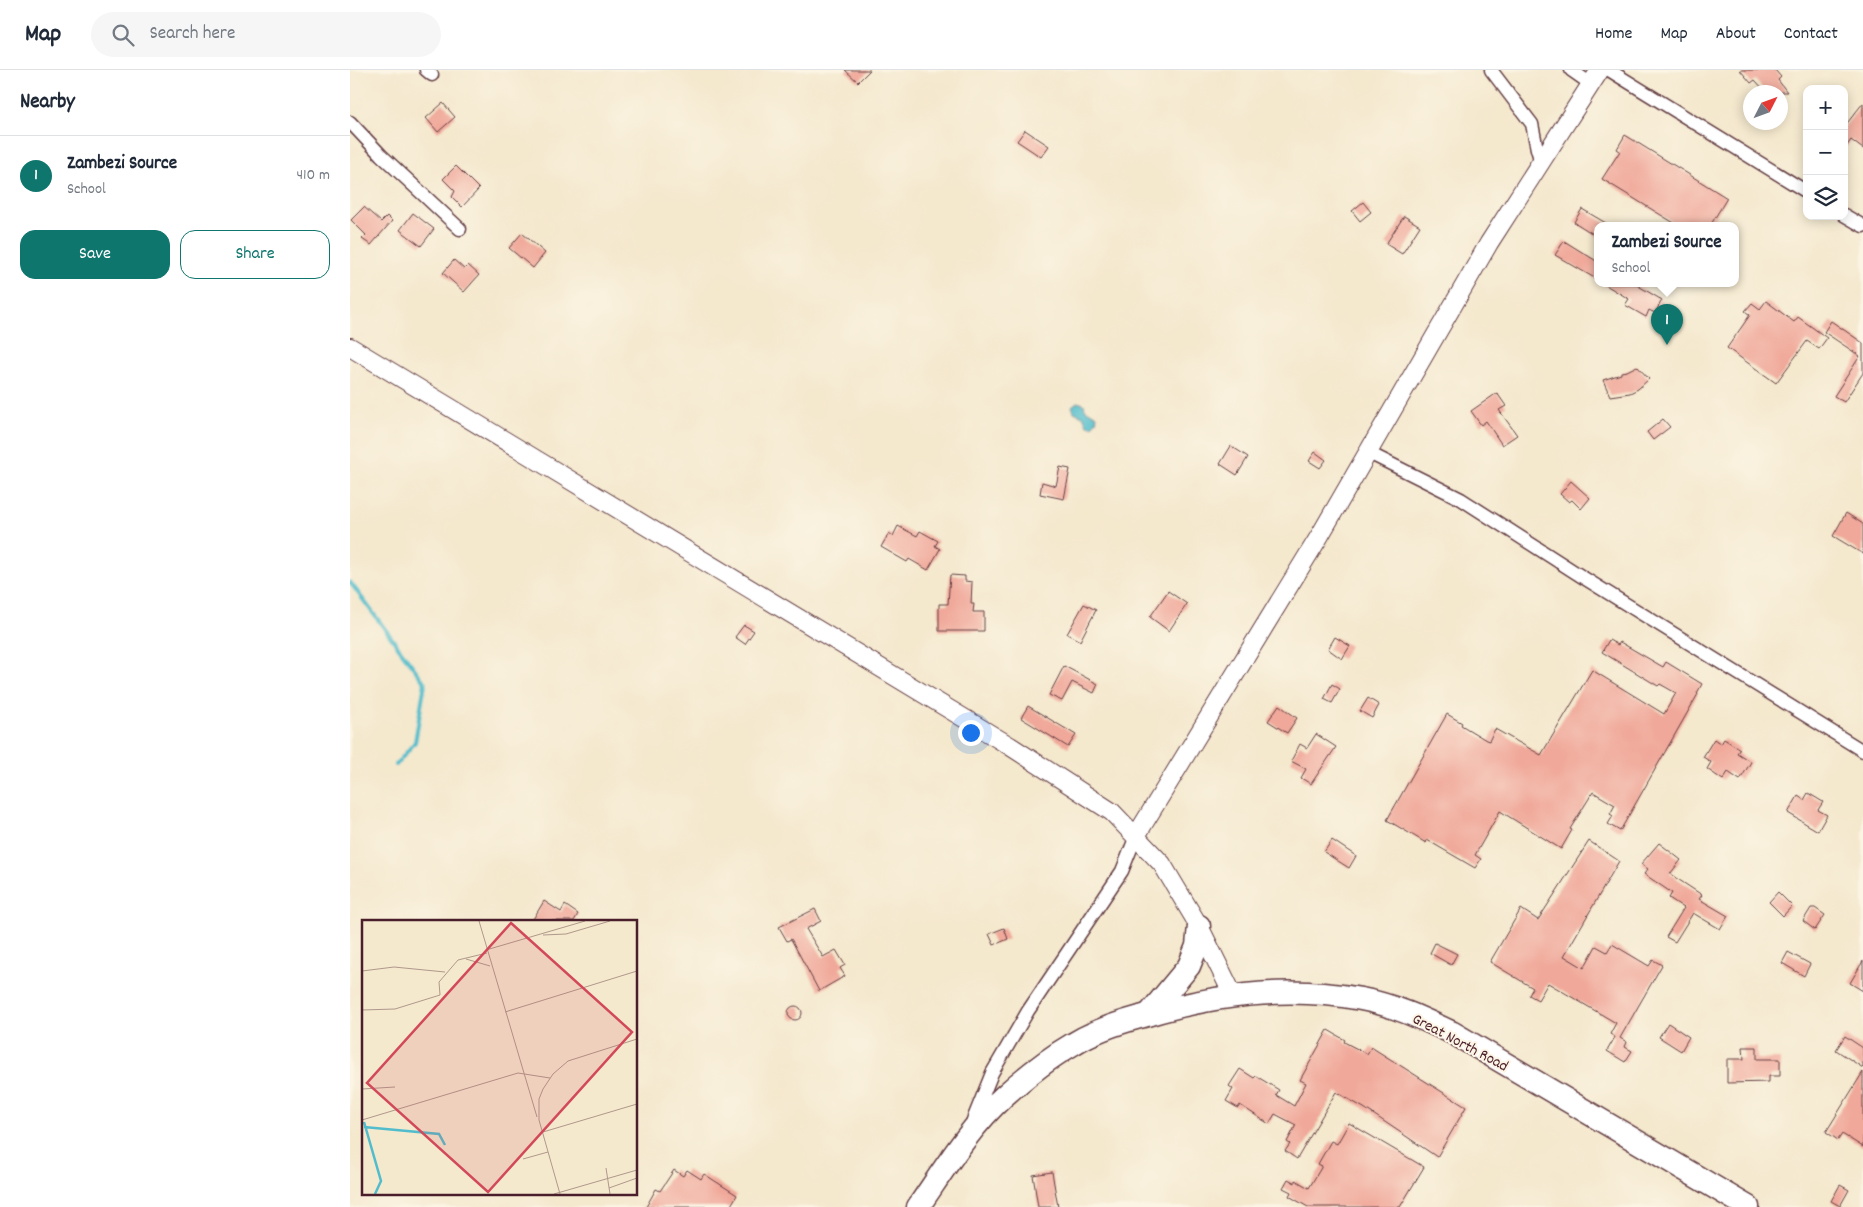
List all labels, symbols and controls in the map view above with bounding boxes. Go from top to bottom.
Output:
search box [91,12,441,57]
text: Map [25,18,61,52]
icon: search [109,21,137,49]
text: Search here [149,21,235,48]
text: Home [1595,22,1632,47]
text: Map [1660,22,1688,47]
text: About [1716,22,1756,47]
text: Contact [1784,22,1838,47]
north arrow [1743,85,1788,130]
map controls [1803,85,1848,220]
button: + [1803,85,1848,130]
text: Nearby [20,88,75,118]
button: − [1803,130,1848,175]
text: Zambezi Source [67,151,177,178]
text: 1 [34,164,38,187]
text: 410 m [296,164,330,187]
button: layers [1803,175,1848,220]
text: School [67,178,106,201]
popup [1594,222,1739,287]
button: Save [20,230,170,279]
button: Share [180,230,330,279]
text: Zambezi Source [1611,230,1722,257]
text: School [1611,257,1650,280]
pin: 1 [1651,304,1683,345]
your location [958,720,984,746]
inset map [362,920,638,1194]
street label: Great North Road [1408,1008,1512,1078]

